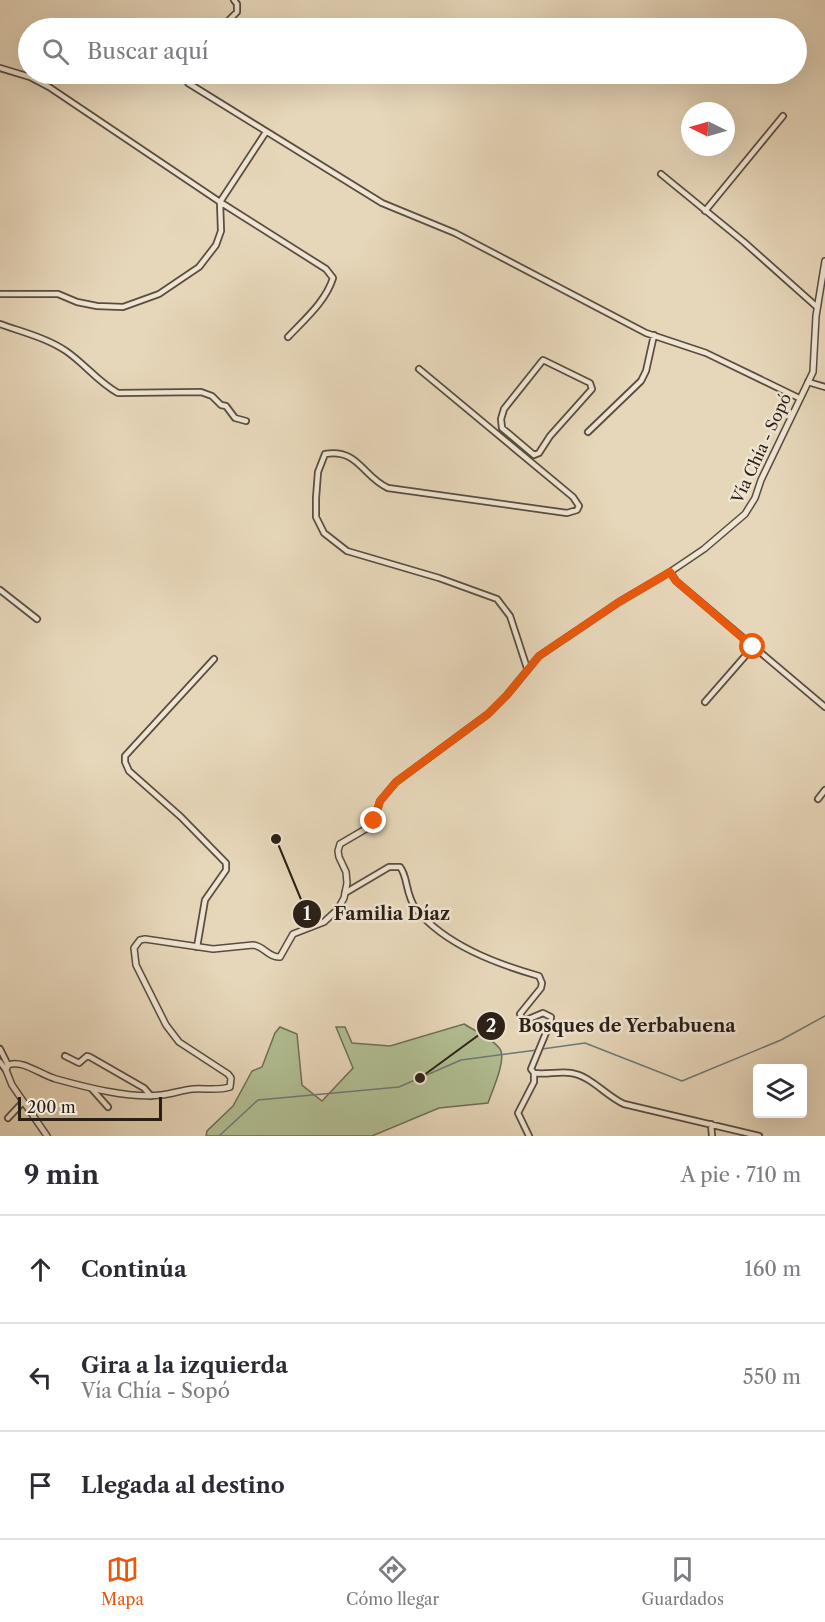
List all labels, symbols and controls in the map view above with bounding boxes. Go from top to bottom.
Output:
search box [18,18,807,84]
icon: search [39,35,72,68]
text: Buscar aquí [87,38,209,65]
north arrow [681,102,735,156]
street label: Vía Chía - Sopó [726,390,795,507]
route start [739,633,765,659]
route end [360,807,386,833]
callout: Familia Díaz [292,896,462,932]
text: 1 [303,903,311,925]
text: Familia Díaz [334,903,450,925]
callout: Bosques de Yerbabuena [476,1008,748,1044]
text: 2 [486,1015,496,1037]
text: Bosques de Yerbabuena [518,1015,736,1037]
map controls [753,1064,807,1118]
button: layers [753,1064,807,1118]
scale bar [18,1094,162,1122]
text: 200 m [27,1097,76,1117]
text: 9 min [24,1159,99,1191]
text: A pie · 710 m [681,1163,801,1187]
icon: ahead [24,1253,57,1286]
text: Continúa [81,1256,187,1283]
text: 160 m [744,1257,801,1281]
text: Gira a la izquierda [81,1352,288,1379]
icon: left [24,1361,57,1394]
text: 550 m [743,1365,801,1389]
text: Vía Chía - Sopó [81,1379,230,1403]
icon: arrive [24,1469,57,1502]
text: Llegada al destino [81,1472,285,1499]
tab: Mapa [101,1553,144,1609]
tab: Cómo llegar [346,1553,439,1609]
tab: Guardados [641,1553,724,1609]

